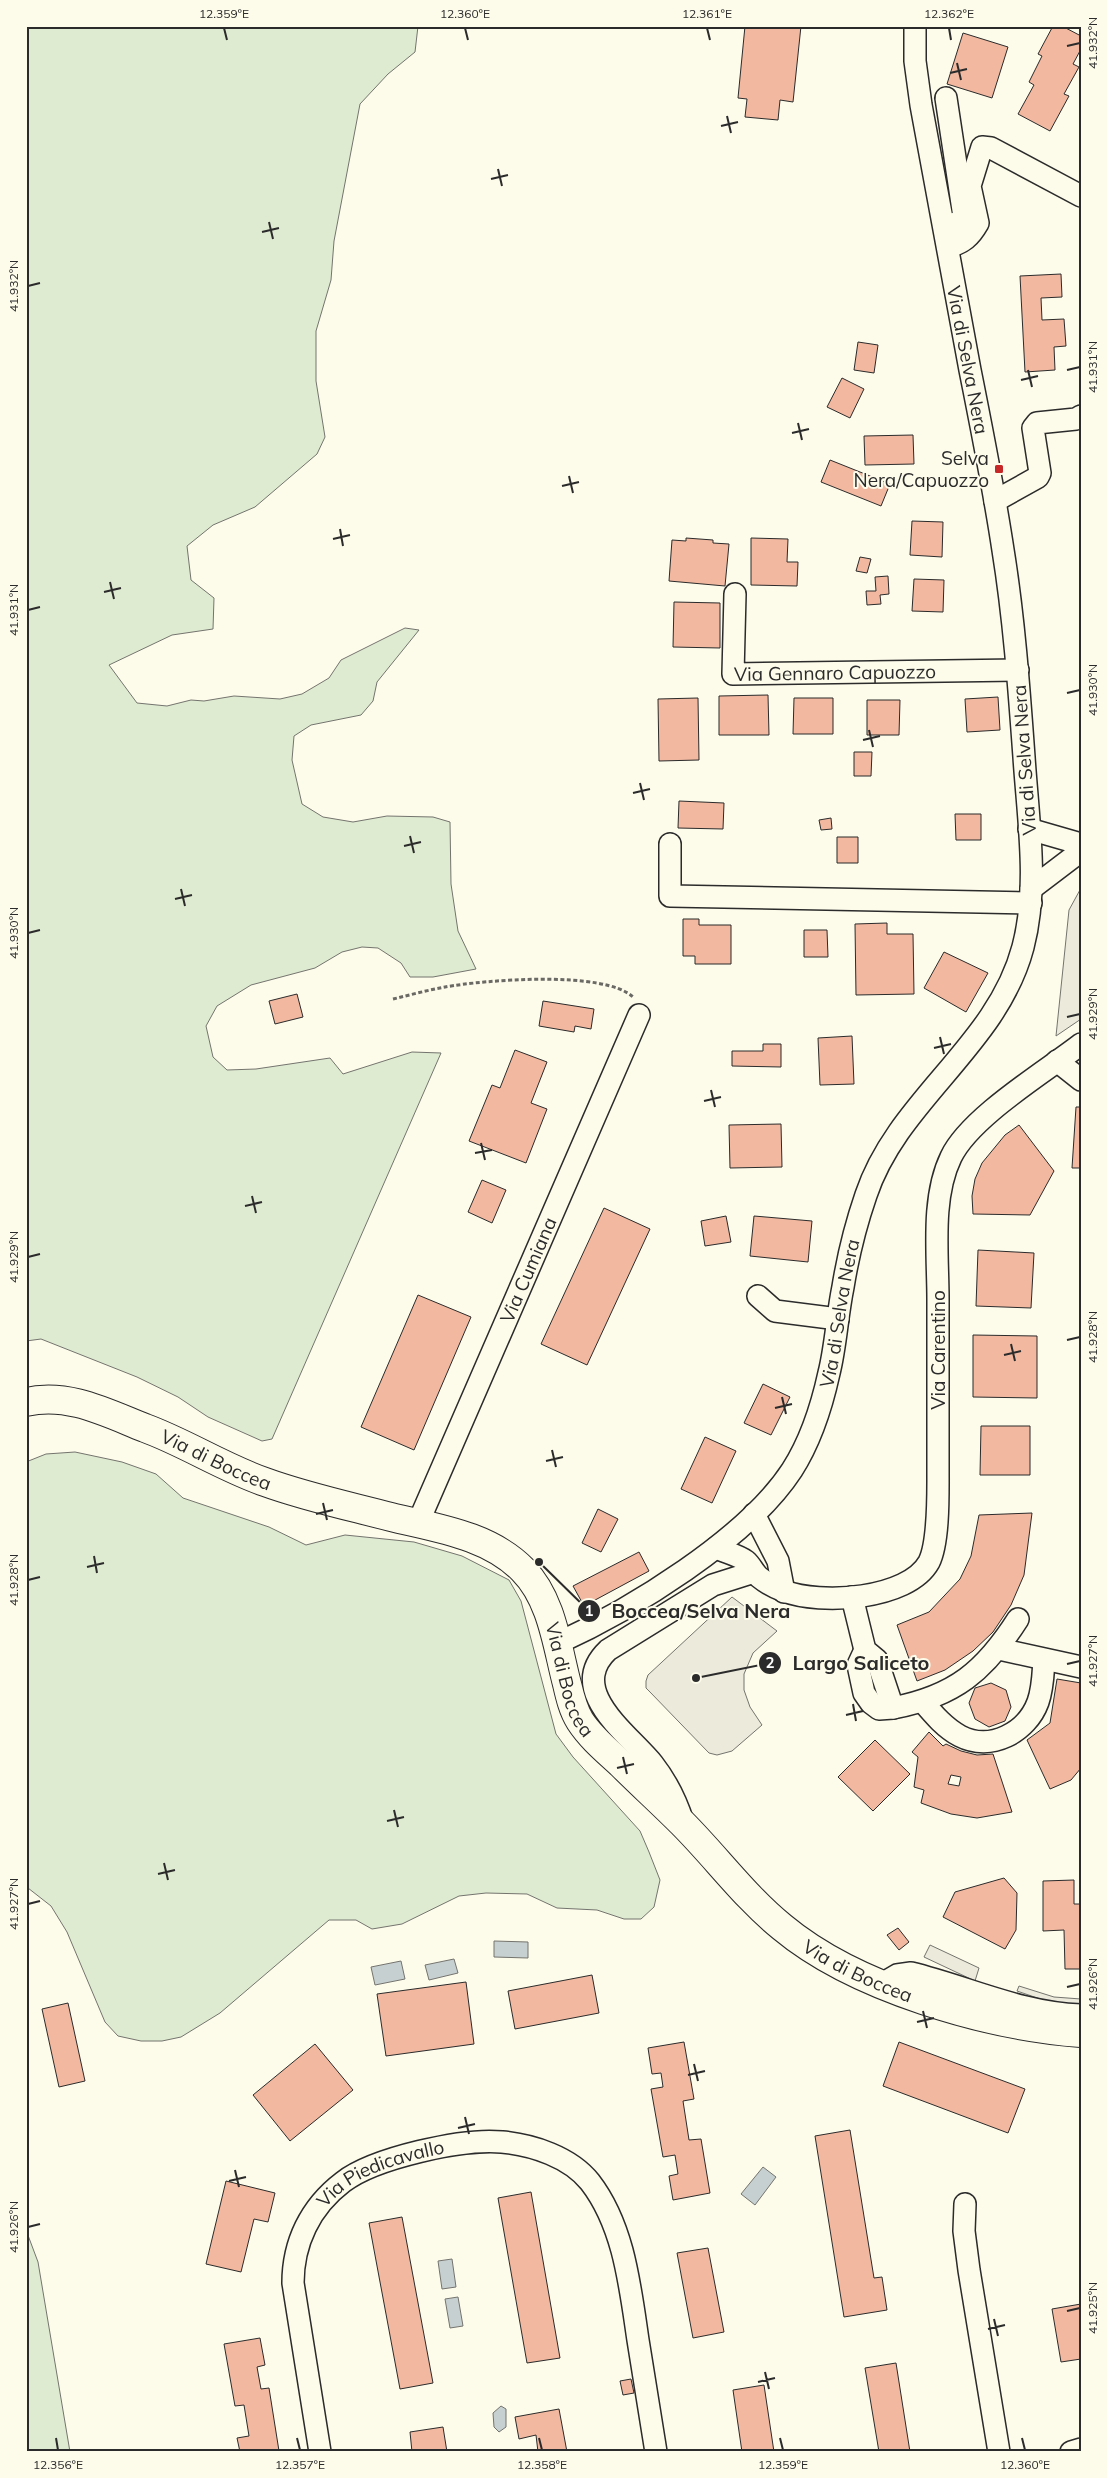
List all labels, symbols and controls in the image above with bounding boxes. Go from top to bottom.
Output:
text: 12.359°E [199,6,249,21]
text: 12.360°E [440,6,490,21]
text: 12.361°E [682,6,732,21]
text: 12.362°E [924,6,974,21]
text: 41.932°N [1085,17,1100,69]
text: 41.932°N [6,260,21,312]
street label: Via di Selva Nera [942,284,994,436]
text: 41.931°N [1085,341,1100,393]
place label: Selva Nera/Capuozzo [853,446,989,492]
marker: Selva Nera/Capuozzo [993,463,1005,475]
text: 41.931°N [6,584,21,636]
street label: Via Gennaro Capuozzo [734,659,936,686]
text: 41.930°N [1085,664,1100,716]
street label: Via di Selva Nera [1007,684,1041,836]
text: 41.930°N [6,907,21,959]
text: 41.929°N [1085,988,1100,1040]
street label: Via Cumiana [495,1213,562,1327]
text: 41.929°N [6,1231,21,1283]
street label: Via di Selva Nera [814,1236,865,1390]
street label: Via Carentino [926,1290,950,1410]
text: 41.928°N [1085,1311,1100,1363]
street label: Via di Boccea [157,1424,275,1495]
text: 41.928°N [6,1554,21,1606]
callout: Boccea/Selva Nera [577,1593,801,1628]
text: Boccea/Selva Nera [612,1598,790,1623]
text: 1 [584,1601,594,1620]
street label: Via di Boccea [540,1619,599,1742]
text: 41.927°N [1085,1635,1100,1687]
callout: Largo Saliceto [757,1645,939,1680]
text: Largo Saliceto [793,1650,930,1675]
text: 2 [765,1653,775,1672]
text: 41.927°N [6,1878,21,1930]
street label: Via di Boccea [798,1934,916,2007]
text: 41.926°N [1085,1958,1100,2010]
street label: Via Piedicavallo [311,2135,446,2212]
text: 41.926°N [6,2201,21,2253]
text: 41.925°N [1085,2282,1100,2334]
text: 12.356°E [33,2457,83,2472]
text: 12.357°E [275,2457,325,2472]
text: 12.358°E [517,2457,567,2472]
text: 12.359°E [758,2457,808,2472]
text: 12.360°E [1000,2457,1050,2472]

